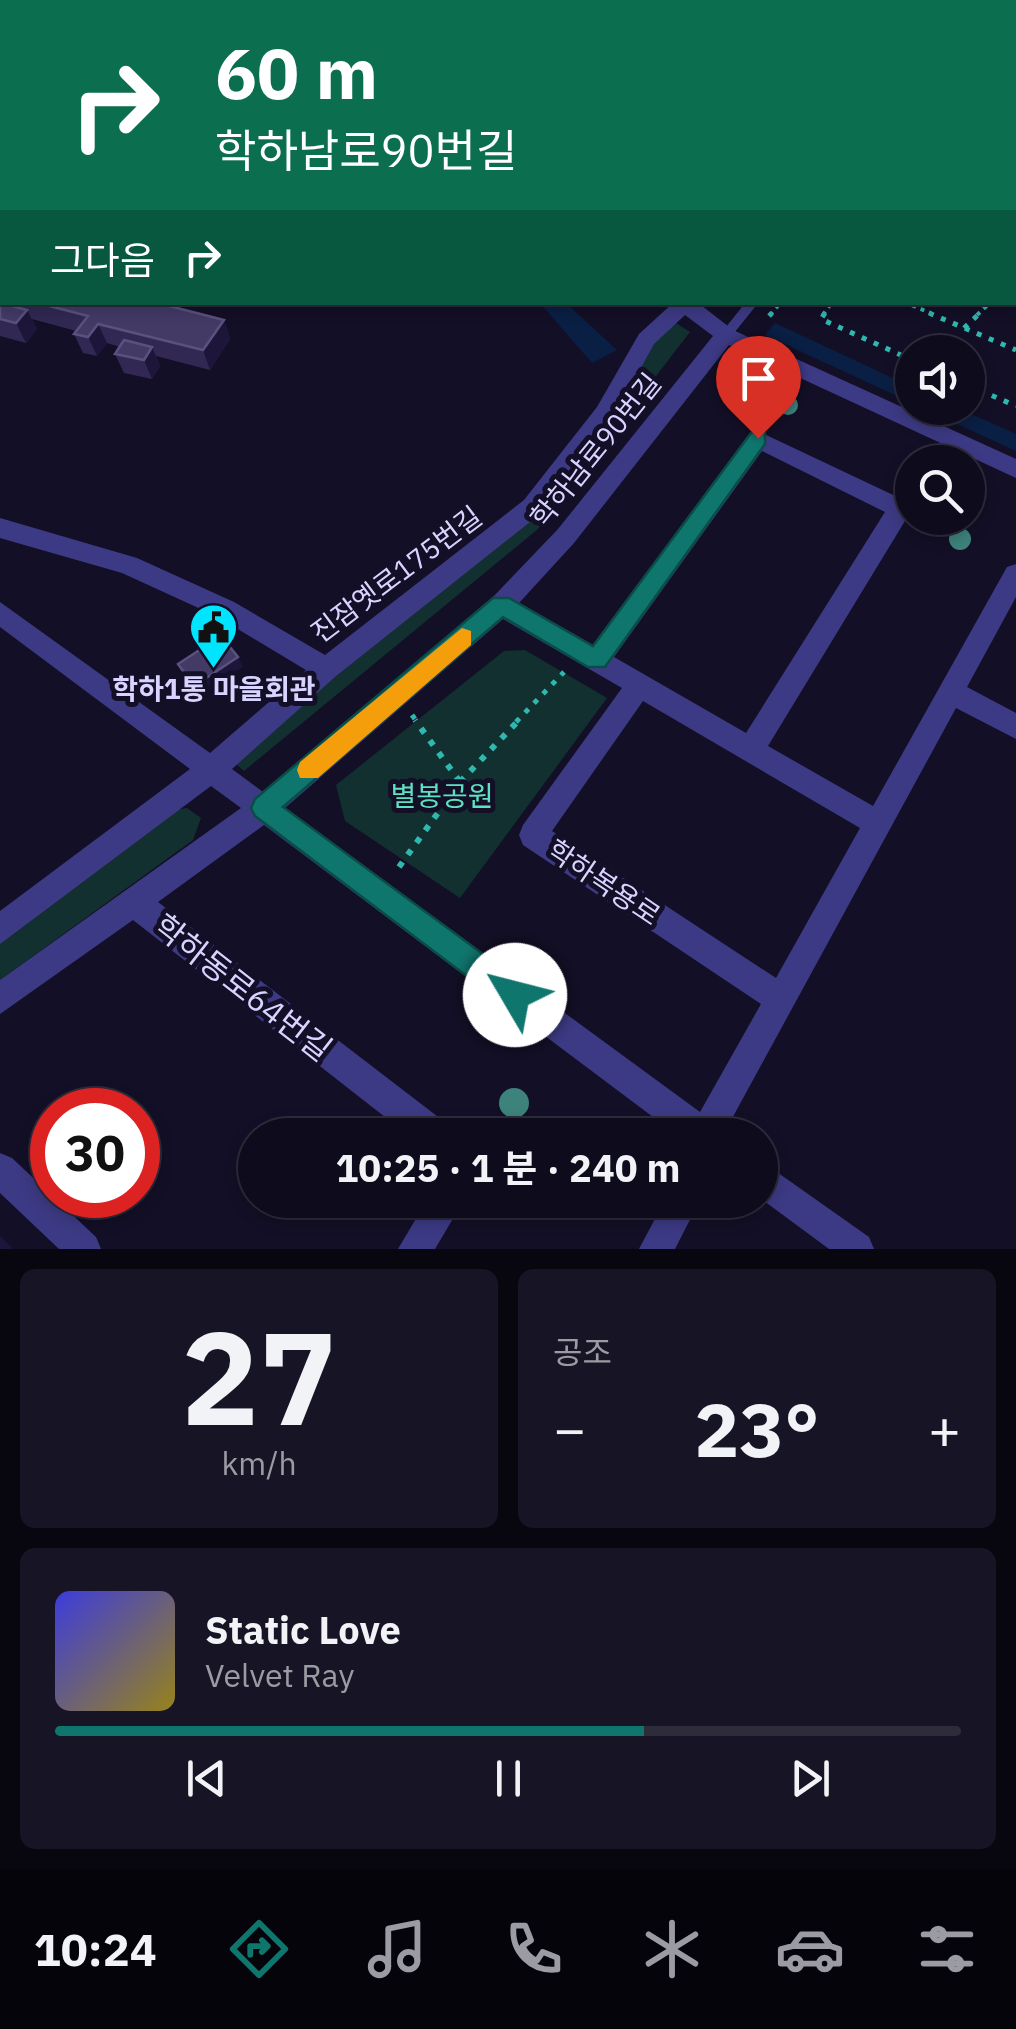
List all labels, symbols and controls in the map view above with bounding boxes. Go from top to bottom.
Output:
text: 60 m [215,27,378,118]
icon: right [50,40,180,170]
text: 학하남로90번길 [215,121,517,179]
icon: right [175,230,230,285]
text: 그다음 [50,235,155,284]
map controls [895,335,985,535]
button: sound [895,335,985,425]
pin [716,336,801,439]
icon: arrive [731,351,786,406]
street label: 학하남로90번길 [521,365,669,535]
button: search [895,445,985,535]
street label: 진잠옛로175번길 [303,498,489,650]
public building icon: 학하1통 마을회관 [188,602,240,670]
place label: 학하1통 마을회관 [112,670,316,707]
park label: 별봉공원 [390,777,494,814]
street label: 학하복용로 [540,831,668,933]
street label: 학하동로64번길 [145,904,341,1070]
position arrow [463,943,567,1047]
speed limit sign: 30 [30,1088,160,1218]
text: 10:25 · 1 분 · 240 m [336,1143,680,1192]
text: 27 [181,1292,337,1461]
text: 공조 [553,1331,612,1373]
text: 23° [694,1380,820,1478]
text: − [553,1393,586,1464]
text: + [928,1393,961,1464]
text: km/h [221,1442,297,1484]
text: Static Love [205,1605,401,1654]
text: Velvet Ray [205,1654,354,1696]
icon: previous [179,1751,234,1806]
icon: pause [481,1751,536,1806]
icon: next [783,1751,838,1806]
icon: directions [224,1914,294,1984]
icon: music [362,1914,432,1984]
icon: phone [499,1914,569,1984]
icon: climate [637,1914,707,1984]
icon: car [775,1914,845,1984]
icon: filters [912,1914,982,1984]
text: 10:24 [34,1920,157,1978]

